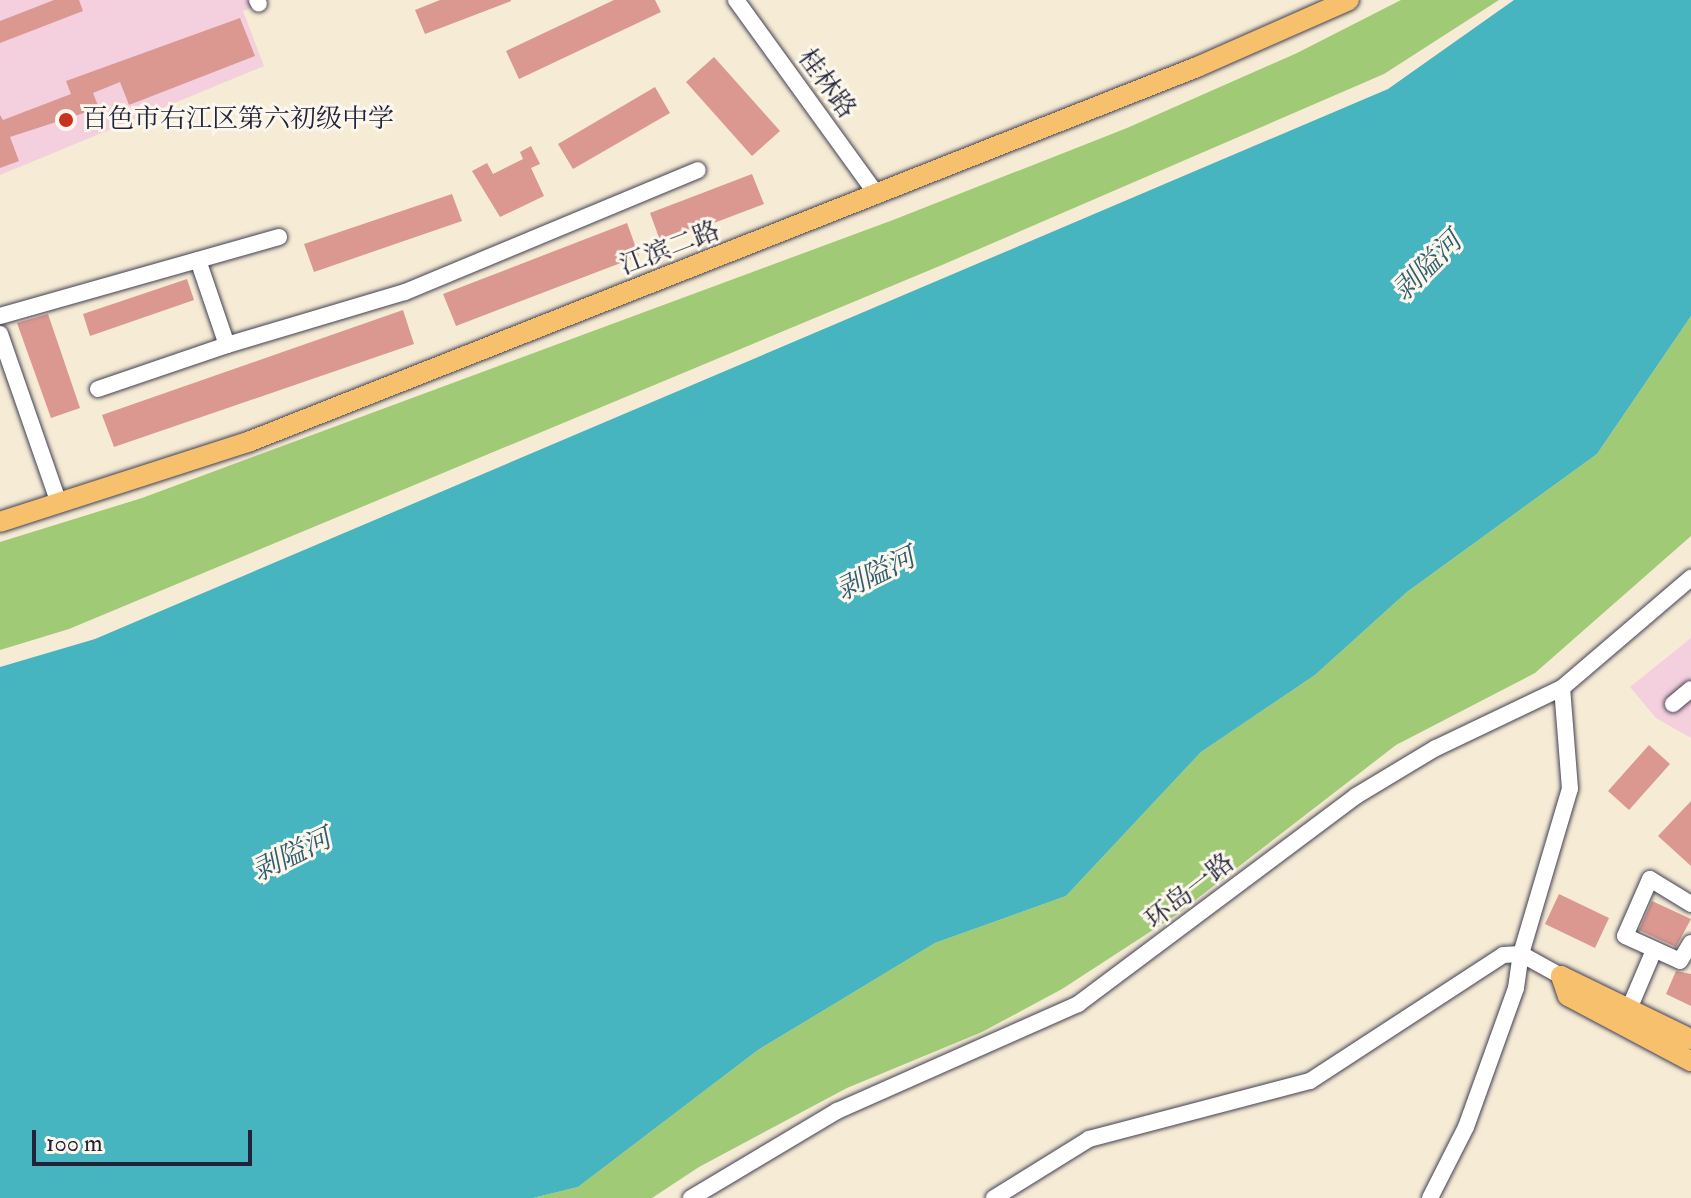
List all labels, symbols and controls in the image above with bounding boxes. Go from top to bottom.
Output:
street label: 桂林路 [790,43,862,125]
place label: 百色市右江区第六初级中学 [82,104,394,136]
marker: 百色市右江区第六初级中学 [57,111,75,129]
street label: 江滨二路 [616,216,724,282]
water label: 剥隘河 [1386,225,1470,309]
water label: 剥隘河 [831,541,921,609]
water label: 剥隘河 [247,822,337,890]
street label: 环岛一路 [1139,848,1241,936]
scale bar [36,1114,256,1164]
text: 100 m [46,1128,103,1159]

